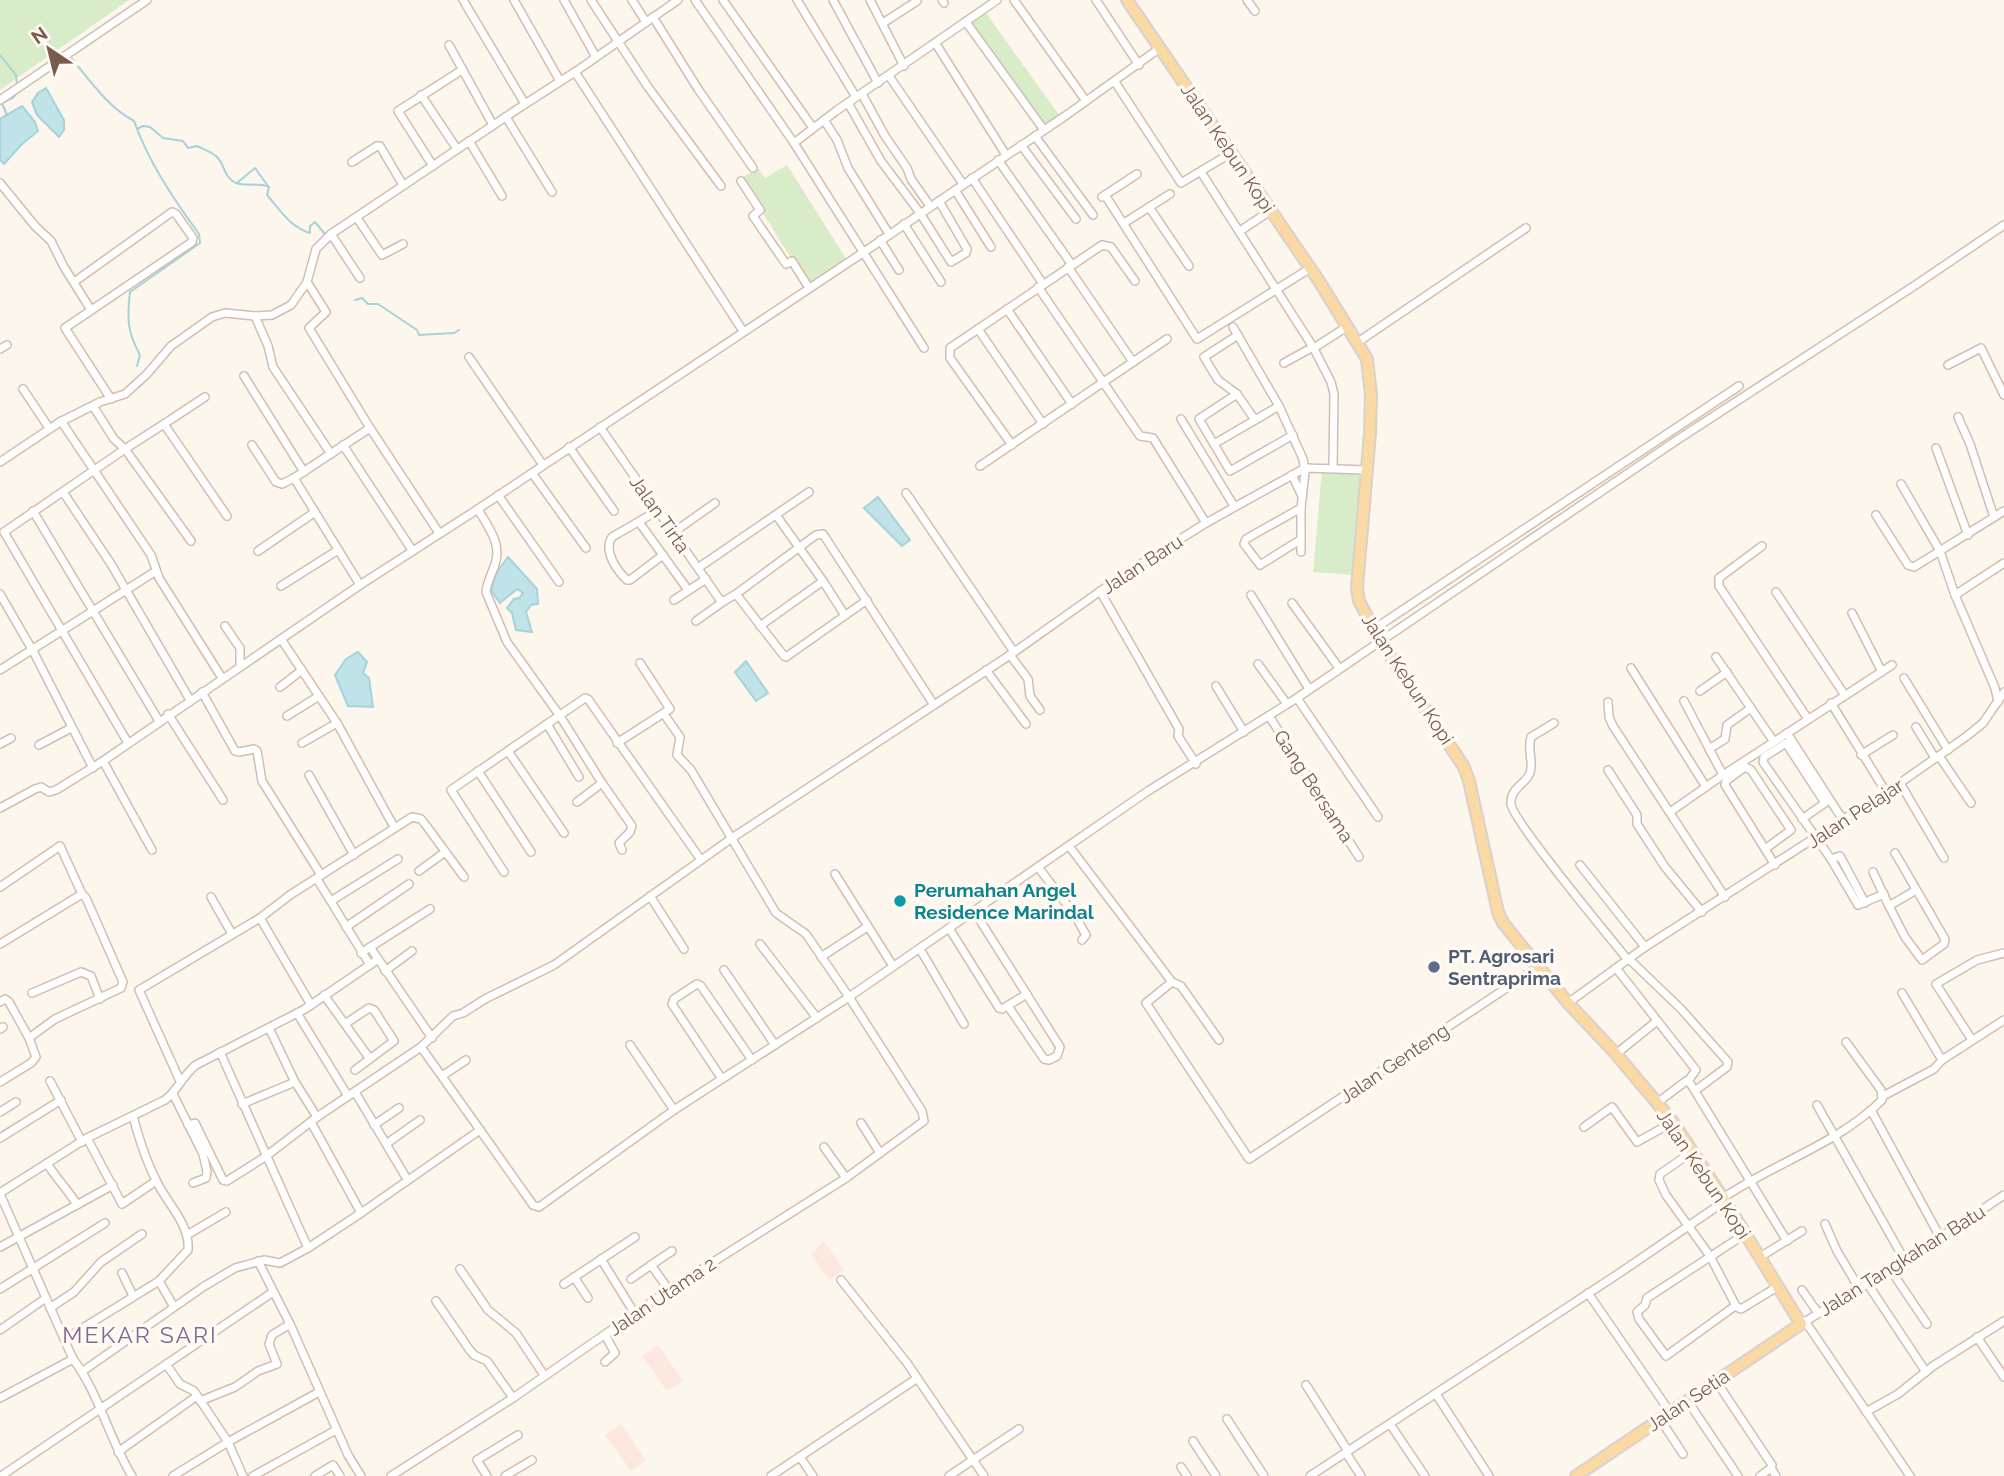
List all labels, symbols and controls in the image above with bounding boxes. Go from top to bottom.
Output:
north arrow [14,14,84,84]
text: N [27,22,51,48]
street label: Jalan Kebun Kopi [1177,79,1279,217]
street label: Jalan Tirta [625,471,695,557]
street label: Jalan Baru [1098,530,1186,598]
street label: Jalan Kebun Kopi [1358,610,1458,748]
street label: Gang Bersama [1270,726,1358,846]
street label: Jalan Pelajar [1803,774,1908,852]
place label: Perumahan Angel Residence Marindal [914,879,1095,923]
marker: Perumahan Angel Residence Marindal [892,893,908,909]
place label: PT. Agrosari Sentraprima [1448,945,1561,989]
marker: PT. Agrosari Sentraprima [1426,959,1442,975]
street label: Jalan Genteng [1335,1018,1453,1108]
street label: Jalan Kebun Kopi [1653,1105,1755,1243]
street label: Jalan Tangkahan Batu [1815,1200,1989,1320]
street label: Jalan Utama 2 [604,1252,720,1340]
district label: MEKAR SARI [62,1321,218,1348]
street label: Jalan Setia [1643,1365,1733,1435]

